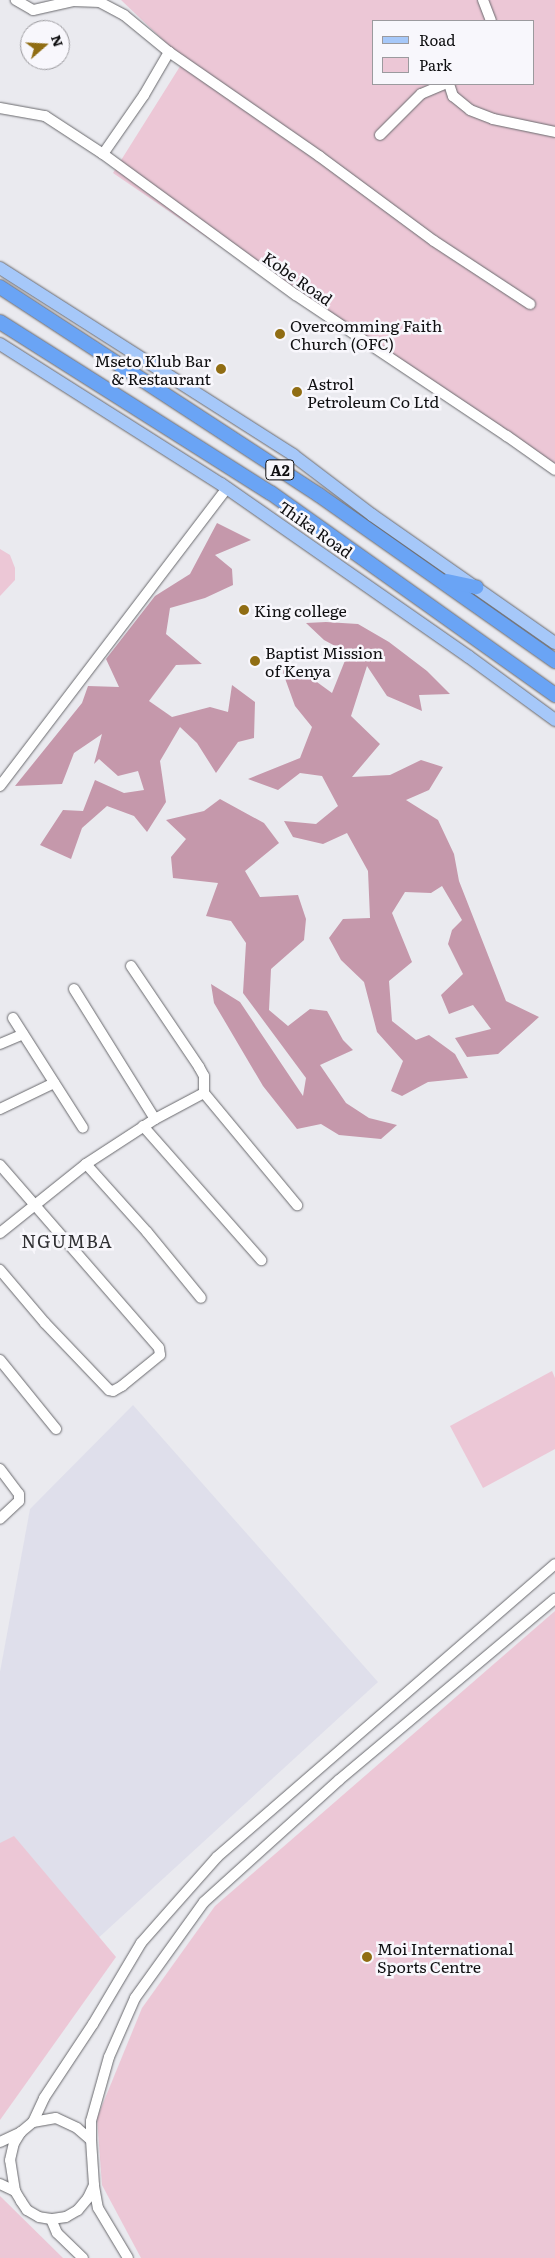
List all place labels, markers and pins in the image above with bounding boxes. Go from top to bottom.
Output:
place label: Overcomming Faith Church (OFC) [290,315,442,353]
marker: Overcomming Faith Church (OFC) [274,328,286,340]
place label: Mseto Klub Bar & Restaurant [95,350,211,388]
marker: Mseto Klub Bar & Restaurant [215,363,227,375]
place label: Astrol Petroleum Co Ltd [307,373,439,411]
marker: Astrol Petroleum Co Ltd [291,386,303,398]
place label: King college [254,600,347,620]
marker: King college [238,604,250,616]
place label: Baptist Mission of Kenya [265,642,383,680]
marker: Baptist Mission of Kenya [249,655,261,667]
place label: Moi International Sports Centre [377,1938,514,1976]
marker: Moi International Sports Centre [361,1951,373,1963]

